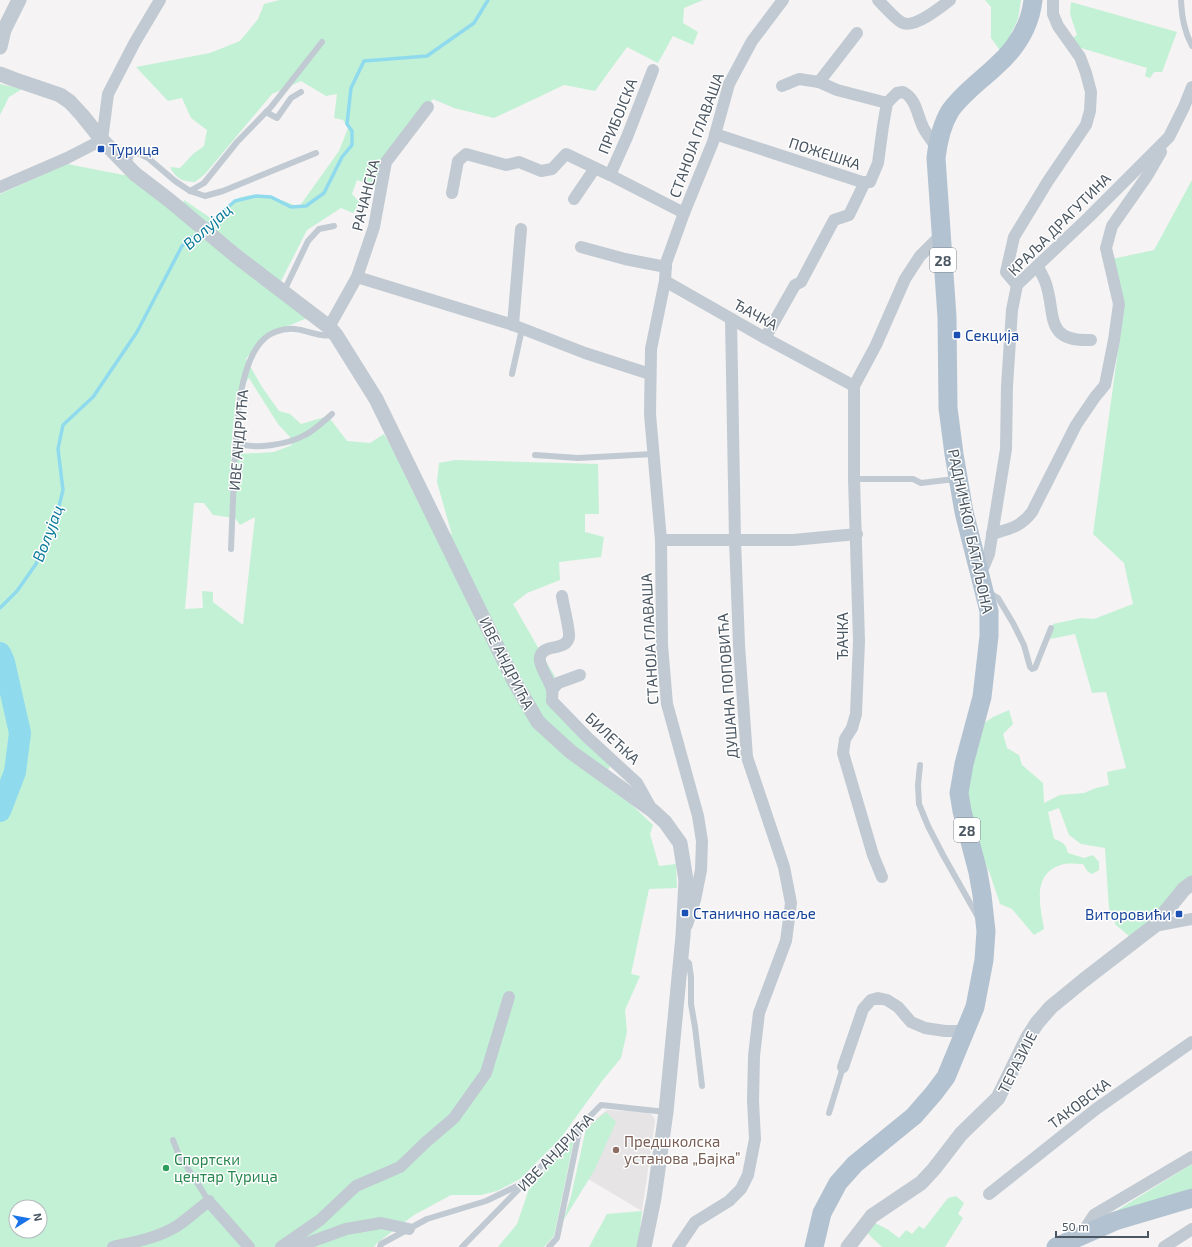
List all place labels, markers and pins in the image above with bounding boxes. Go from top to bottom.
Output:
place label: Турица [109,140,159,159]
marker: Турица [96,144,106,154]
place label: Секција [965,326,1019,345]
marker: Секција [952,330,962,340]
place label: Станично насеље [693,904,816,922]
place label: Виторовићи [1085,905,1171,923]
marker: Станично насеље [680,908,690,918]
marker: Виторовићи [1174,909,1184,919]
place label: Предшколска установа „Бајка” [624,1132,740,1168]
marker: Предшколска установа „Бајка” [611,1145,621,1155]
place label: Спортски центар Турица [174,1150,278,1186]
marker: Спортски центар Турица [161,1163,171,1173]

